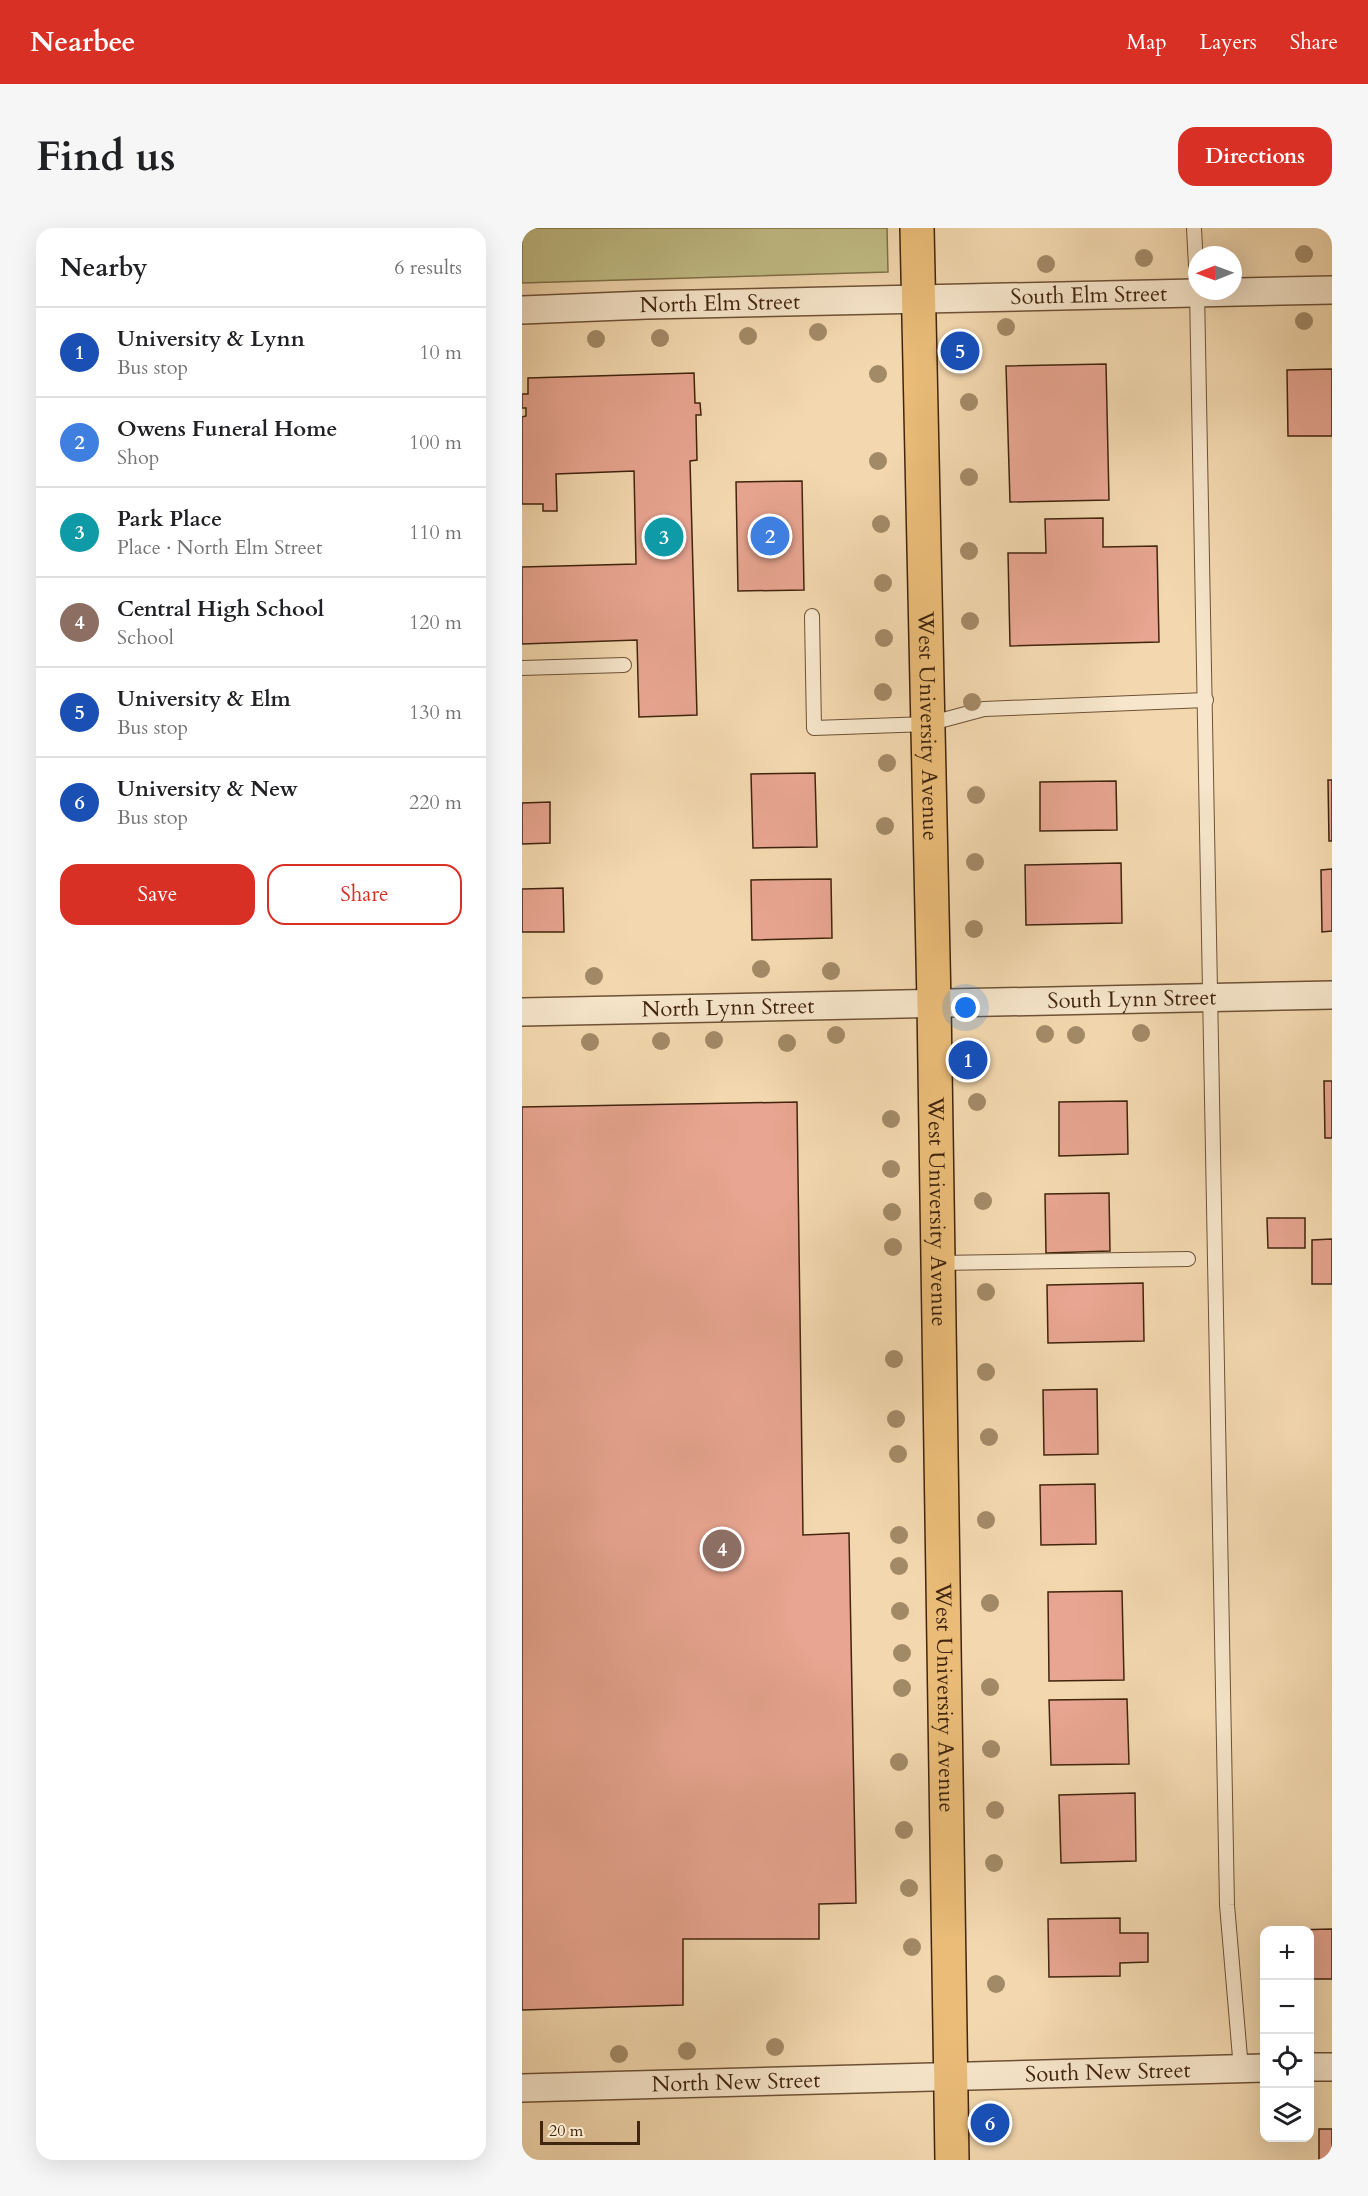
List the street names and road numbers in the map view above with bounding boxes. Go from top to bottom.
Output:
street label: South Elm Street [1010,279,1167,312]
street label: North Elm Street [639,287,800,320]
street label: West University Avenue [910,610,945,841]
street label: South Lynn Street [1047,982,1217,1016]
street label: North Lynn Street [641,991,815,1024]
street label: West University Avenue [920,1096,954,1327]
street label: West University Avenue [928,1582,962,1813]
street label: South New Street [1025,2055,1191,2089]
street label: North New Street [651,2065,821,2100]

